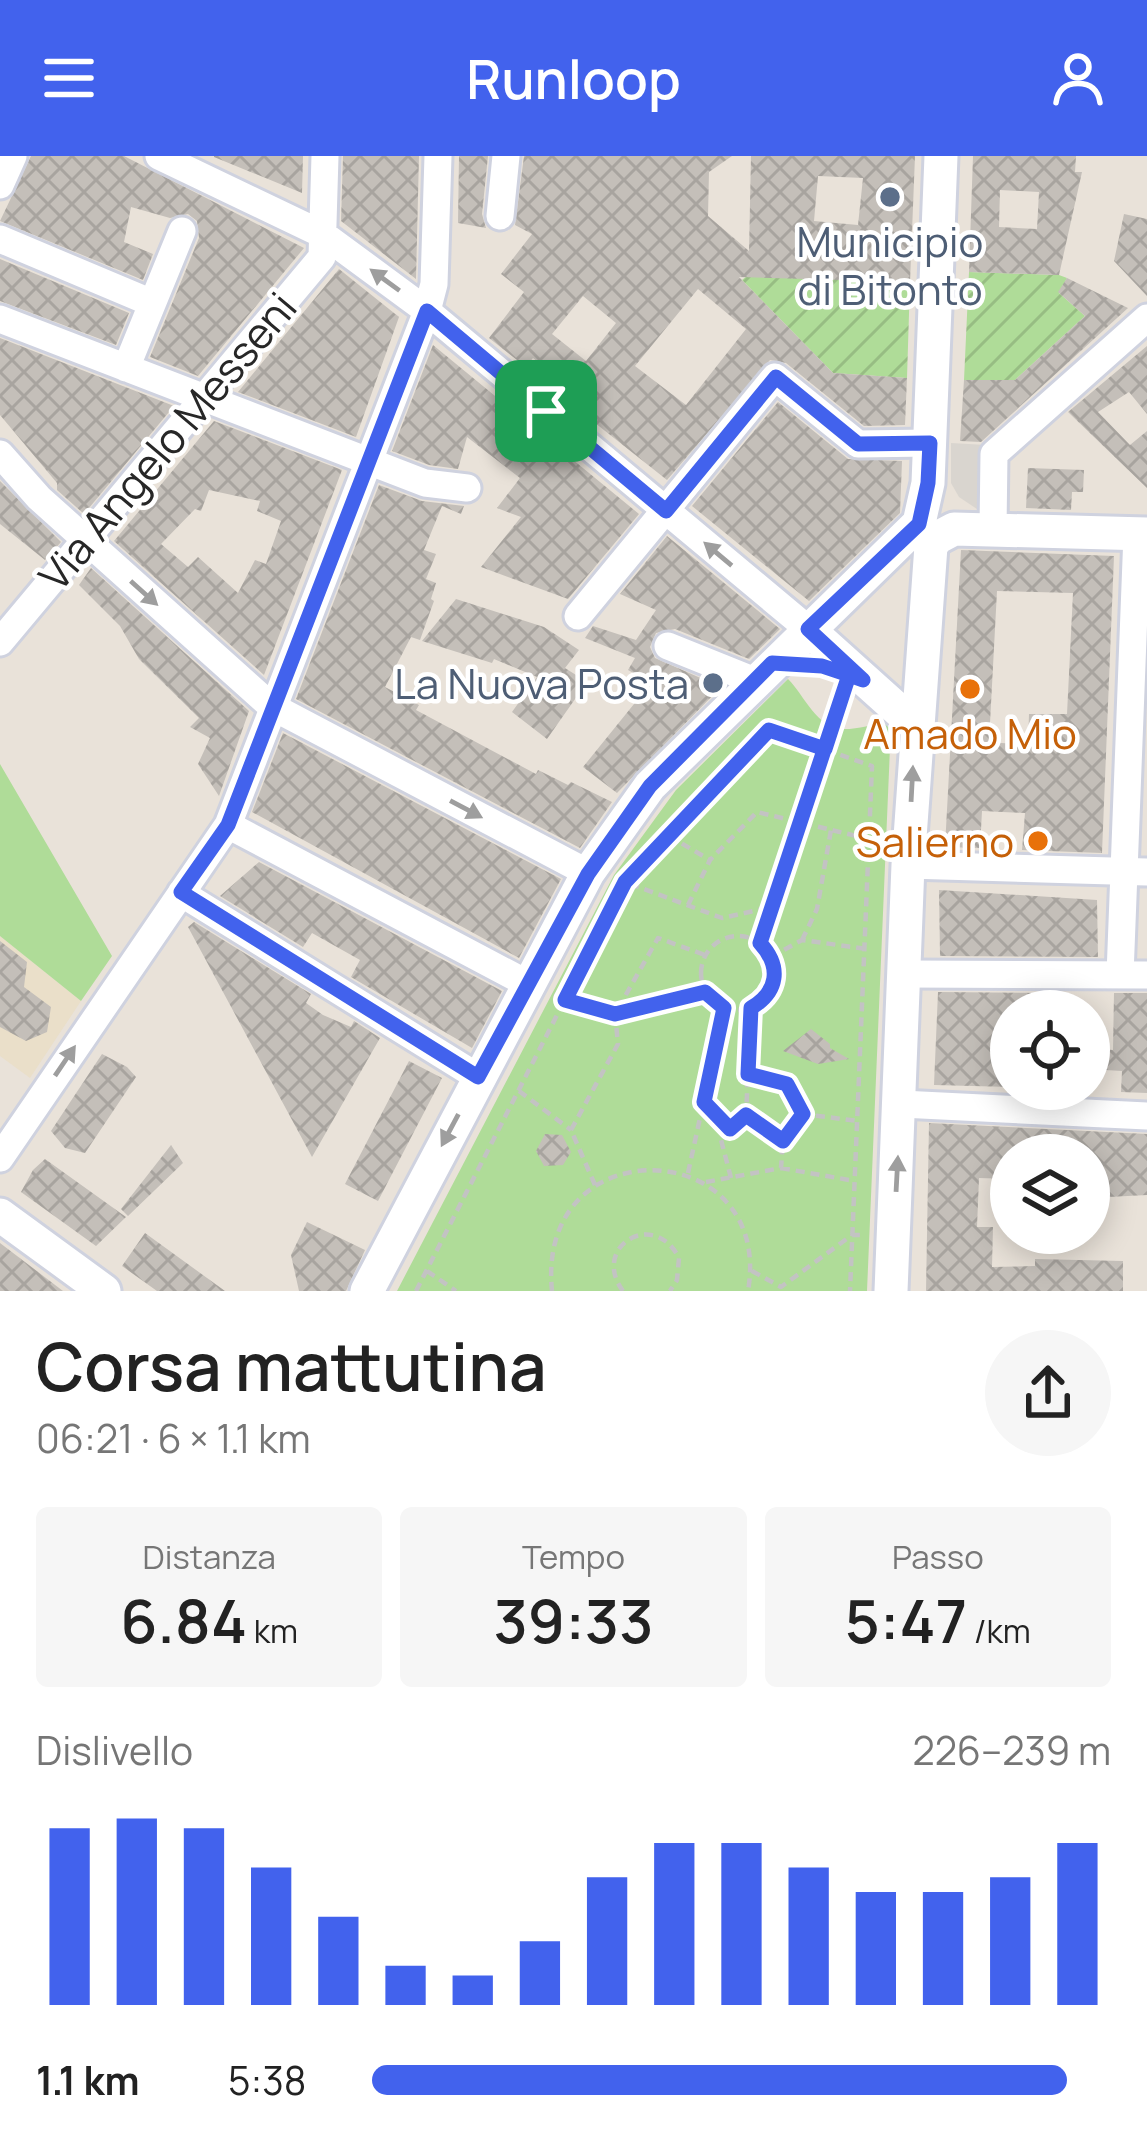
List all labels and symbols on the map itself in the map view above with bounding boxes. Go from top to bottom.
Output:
marker: Municipio di Bitonto [877,184,903,210]
place label: Municipio di Bitonto [797,212,983,318]
one-way arrow [369,269,401,292]
street label: Via Angelo Messeni [25,280,309,602]
pin [495,360,597,462]
one-way arrow [703,542,733,568]
one-way arrow [130,579,159,606]
place label: La Nuova Posta [394,654,689,712]
marker: La Nuova Posta [700,670,726,696]
marker: Amado Mio [957,676,983,702]
place label: Amado Mio [863,704,1077,762]
one-way arrow [903,765,922,803]
one-way arrow [448,798,483,819]
place label: Salierno [856,812,1014,870]
marker: Salierno [1025,828,1051,854]
one-way arrow [53,1045,76,1077]
one-way arrow [440,1112,461,1147]
one-way arrow [887,1155,906,1192]

